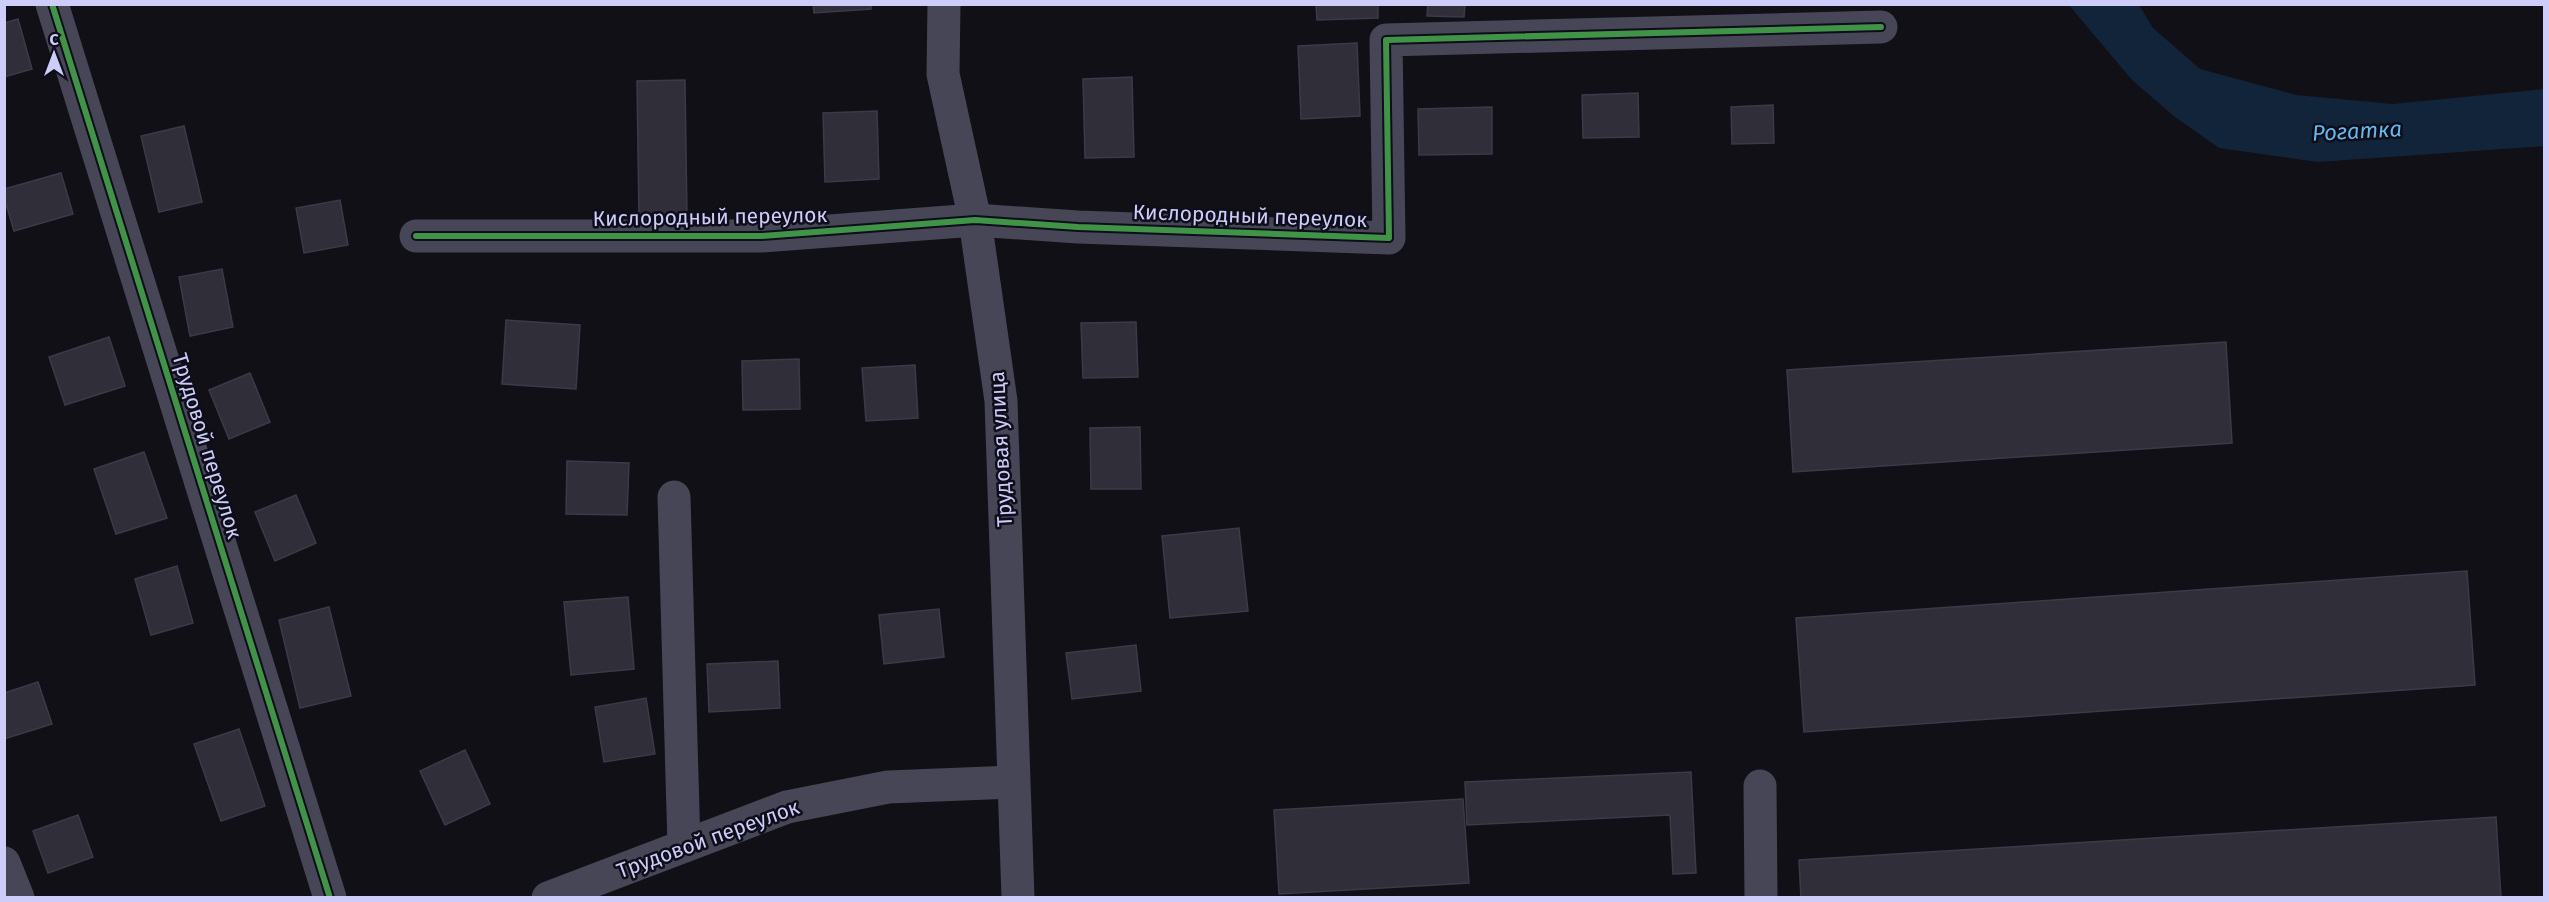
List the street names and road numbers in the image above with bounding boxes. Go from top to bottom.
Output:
street label: Кислородный переулок [1132,199,1368,233]
street label: Кислородный переулок [592,202,828,232]
street label: Трудовой переулок [166,350,248,542]
street label: Трудовая улица [984,370,1018,528]
street label: Трудовой переулок [613,794,803,884]

